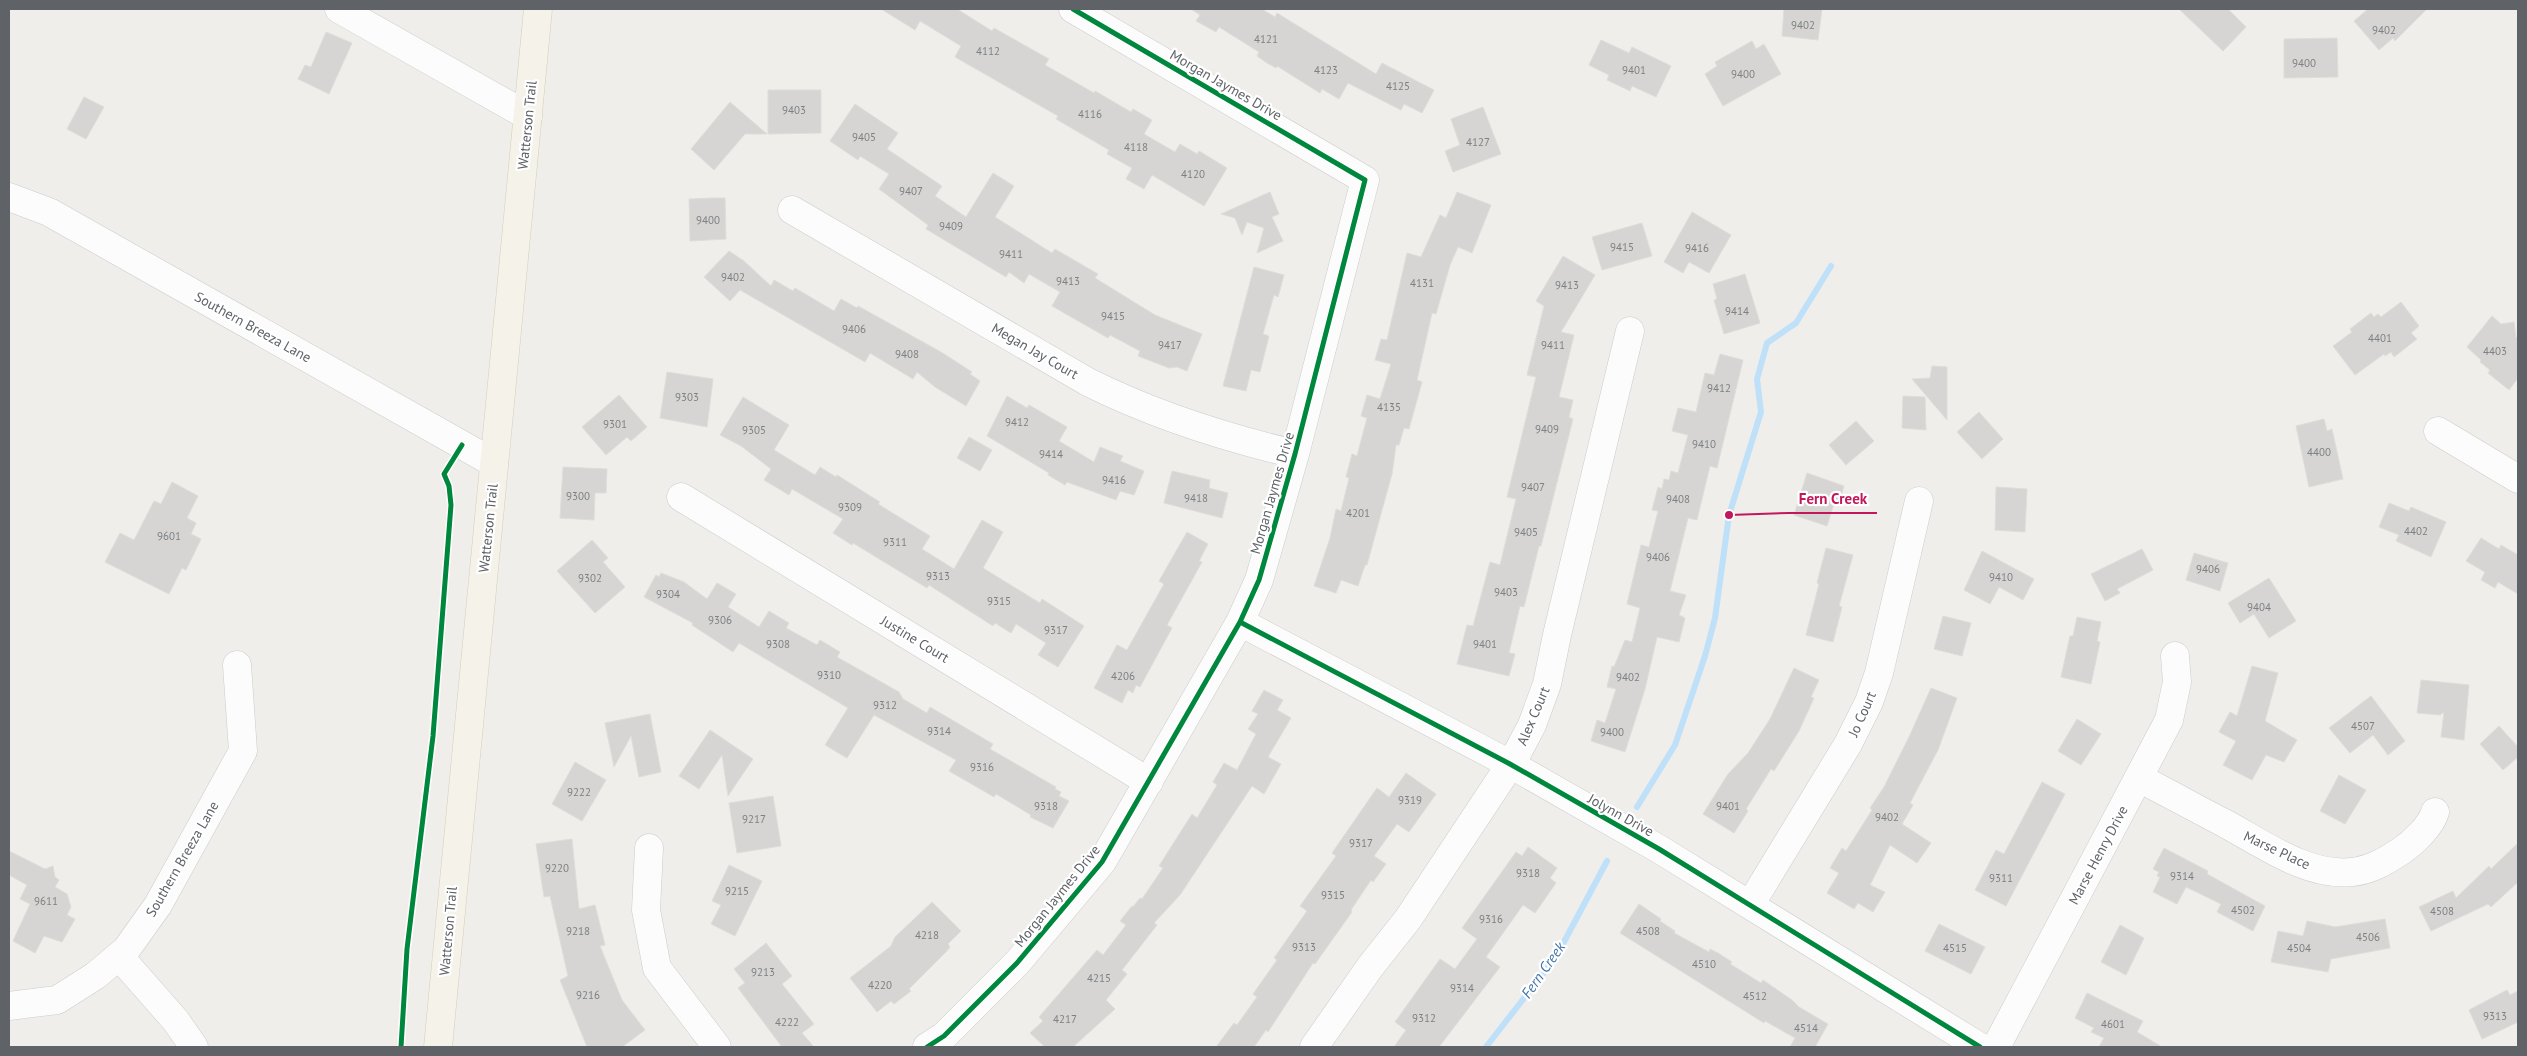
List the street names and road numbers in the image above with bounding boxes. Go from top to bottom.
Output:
street label: Morgan Jaymes Drive [1167,46,1285,124]
street label: Watterson Trail [513,80,541,170]
street label: Southern Breeza Lane [192,287,314,367]
street label: Megan Jay Court [988,319,1082,383]
street label: Morgan Jaymes Drive [1246,430,1298,556]
street label: Watterson Trail [474,483,502,573]
street label: Justine Court [877,611,953,667]
street label: Alex Court [1513,684,1554,748]
street label: Jo Court [1844,688,1880,740]
street label: Jolynn Drive [1584,789,1657,840]
street label: Southern Breeza Lane [142,798,222,920]
street label: Marse Henry Drive [2064,802,2132,908]
street label: Marse Place [2241,827,2313,873]
street label: Morgan Jaymes Drive [1010,841,1104,951]
street label: Watterson Trail [435,886,461,976]

